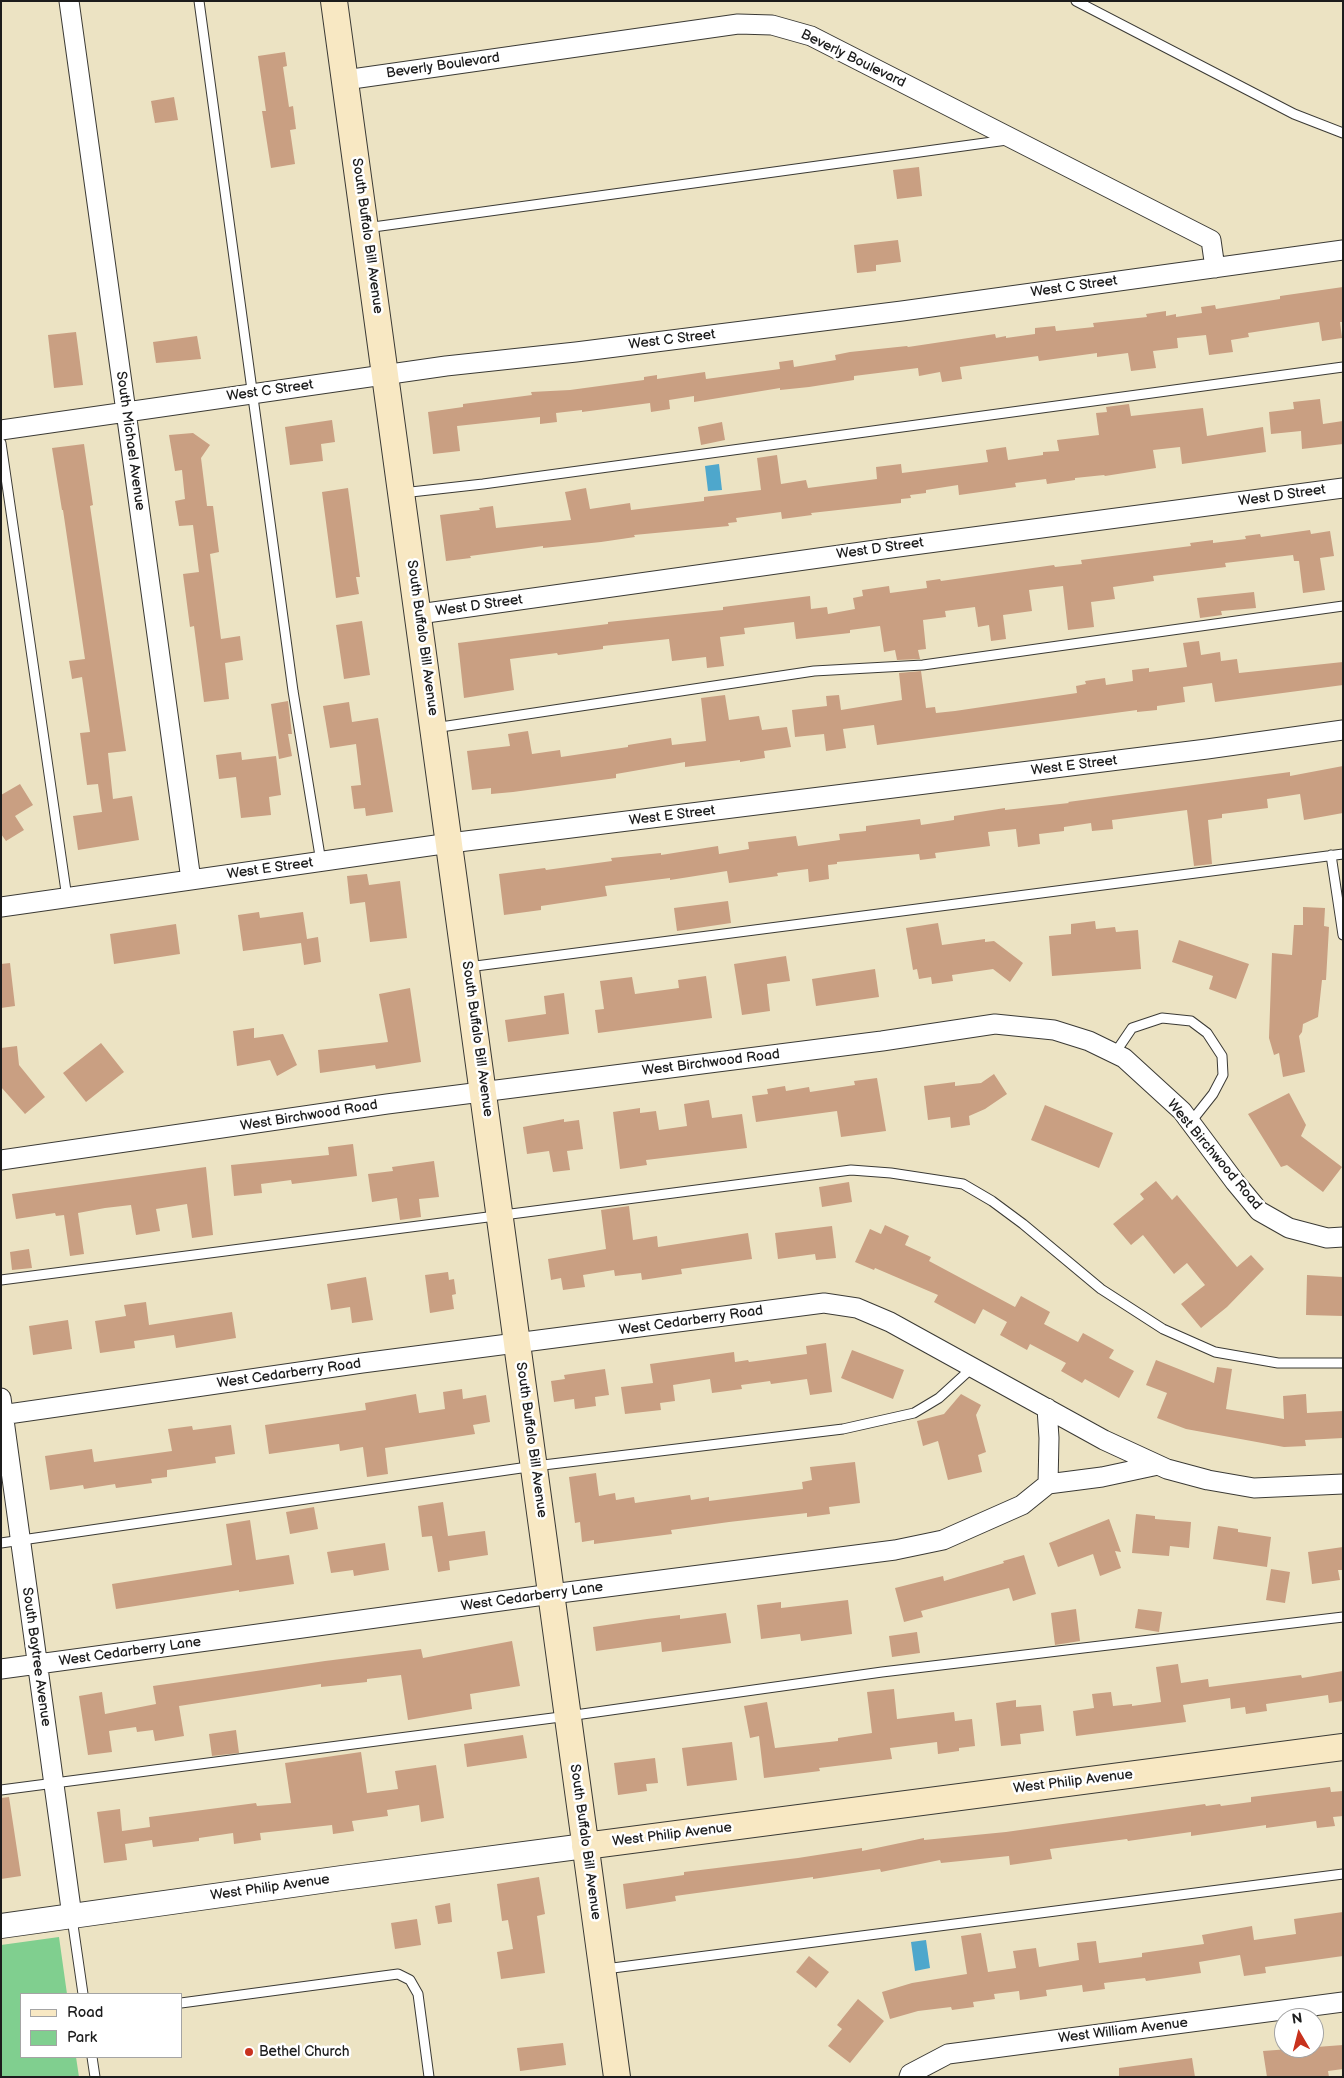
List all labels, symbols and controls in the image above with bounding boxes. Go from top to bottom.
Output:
street label: Beverly Boulevard [798,26,908,92]
street label: Beverly Boulevard [385,50,501,82]
street label: South Buffalo Bill Avenue [348,157,386,315]
street label: West C Street [1030,273,1118,301]
street label: West C Street [628,326,716,354]
street label: South Michael Avenue [112,370,148,512]
street label: West C Street [226,377,314,405]
street label: West D Street [1237,482,1327,510]
street label: West D Street [835,535,925,563]
street label: South Buffalo Bill Avenue [403,559,441,717]
street label: West D Street [434,592,524,620]
street label: West E Street [1030,752,1118,780]
street label: West E Street [628,802,716,830]
street label: West E Street [226,855,314,883]
street label: South Buffalo Bill Avenue [458,960,496,1118]
street label: West Birchwood Road [641,1046,781,1080]
street label: West Birchwood Road [1163,1096,1265,1214]
street label: West Birchwood Road [239,1097,379,1135]
street label: West Cedarberry Road [618,1303,764,1339]
street label: West Cedarberry Road [216,1356,362,1392]
street label: South Buffalo Bill Avenue [512,1361,550,1519]
street label: West Cedarberry Lane [460,1579,604,1615]
street label: South Baytree Avenue [18,1586,54,1728]
street label: West Cedarberry Lane [58,1634,202,1670]
street label: South Buffalo Bill Avenue [566,1763,604,1921]
street label: West Philip Avenue [1012,1766,1134,1798]
street label: West Philip Avenue [611,1819,733,1851]
street label: West Philip Avenue [209,1871,331,1905]
legend [20,1993,182,2058]
text: Road [67,2003,103,2022]
north arrow [1274,2008,1324,2058]
text: N [1291,2009,1303,2028]
street label: West William Avenue [1057,2015,1189,2047]
text: Park [67,2028,97,2047]
place label: Bethel Church [259,2044,350,2060]
marker: Bethel Church [243,2046,255,2058]

